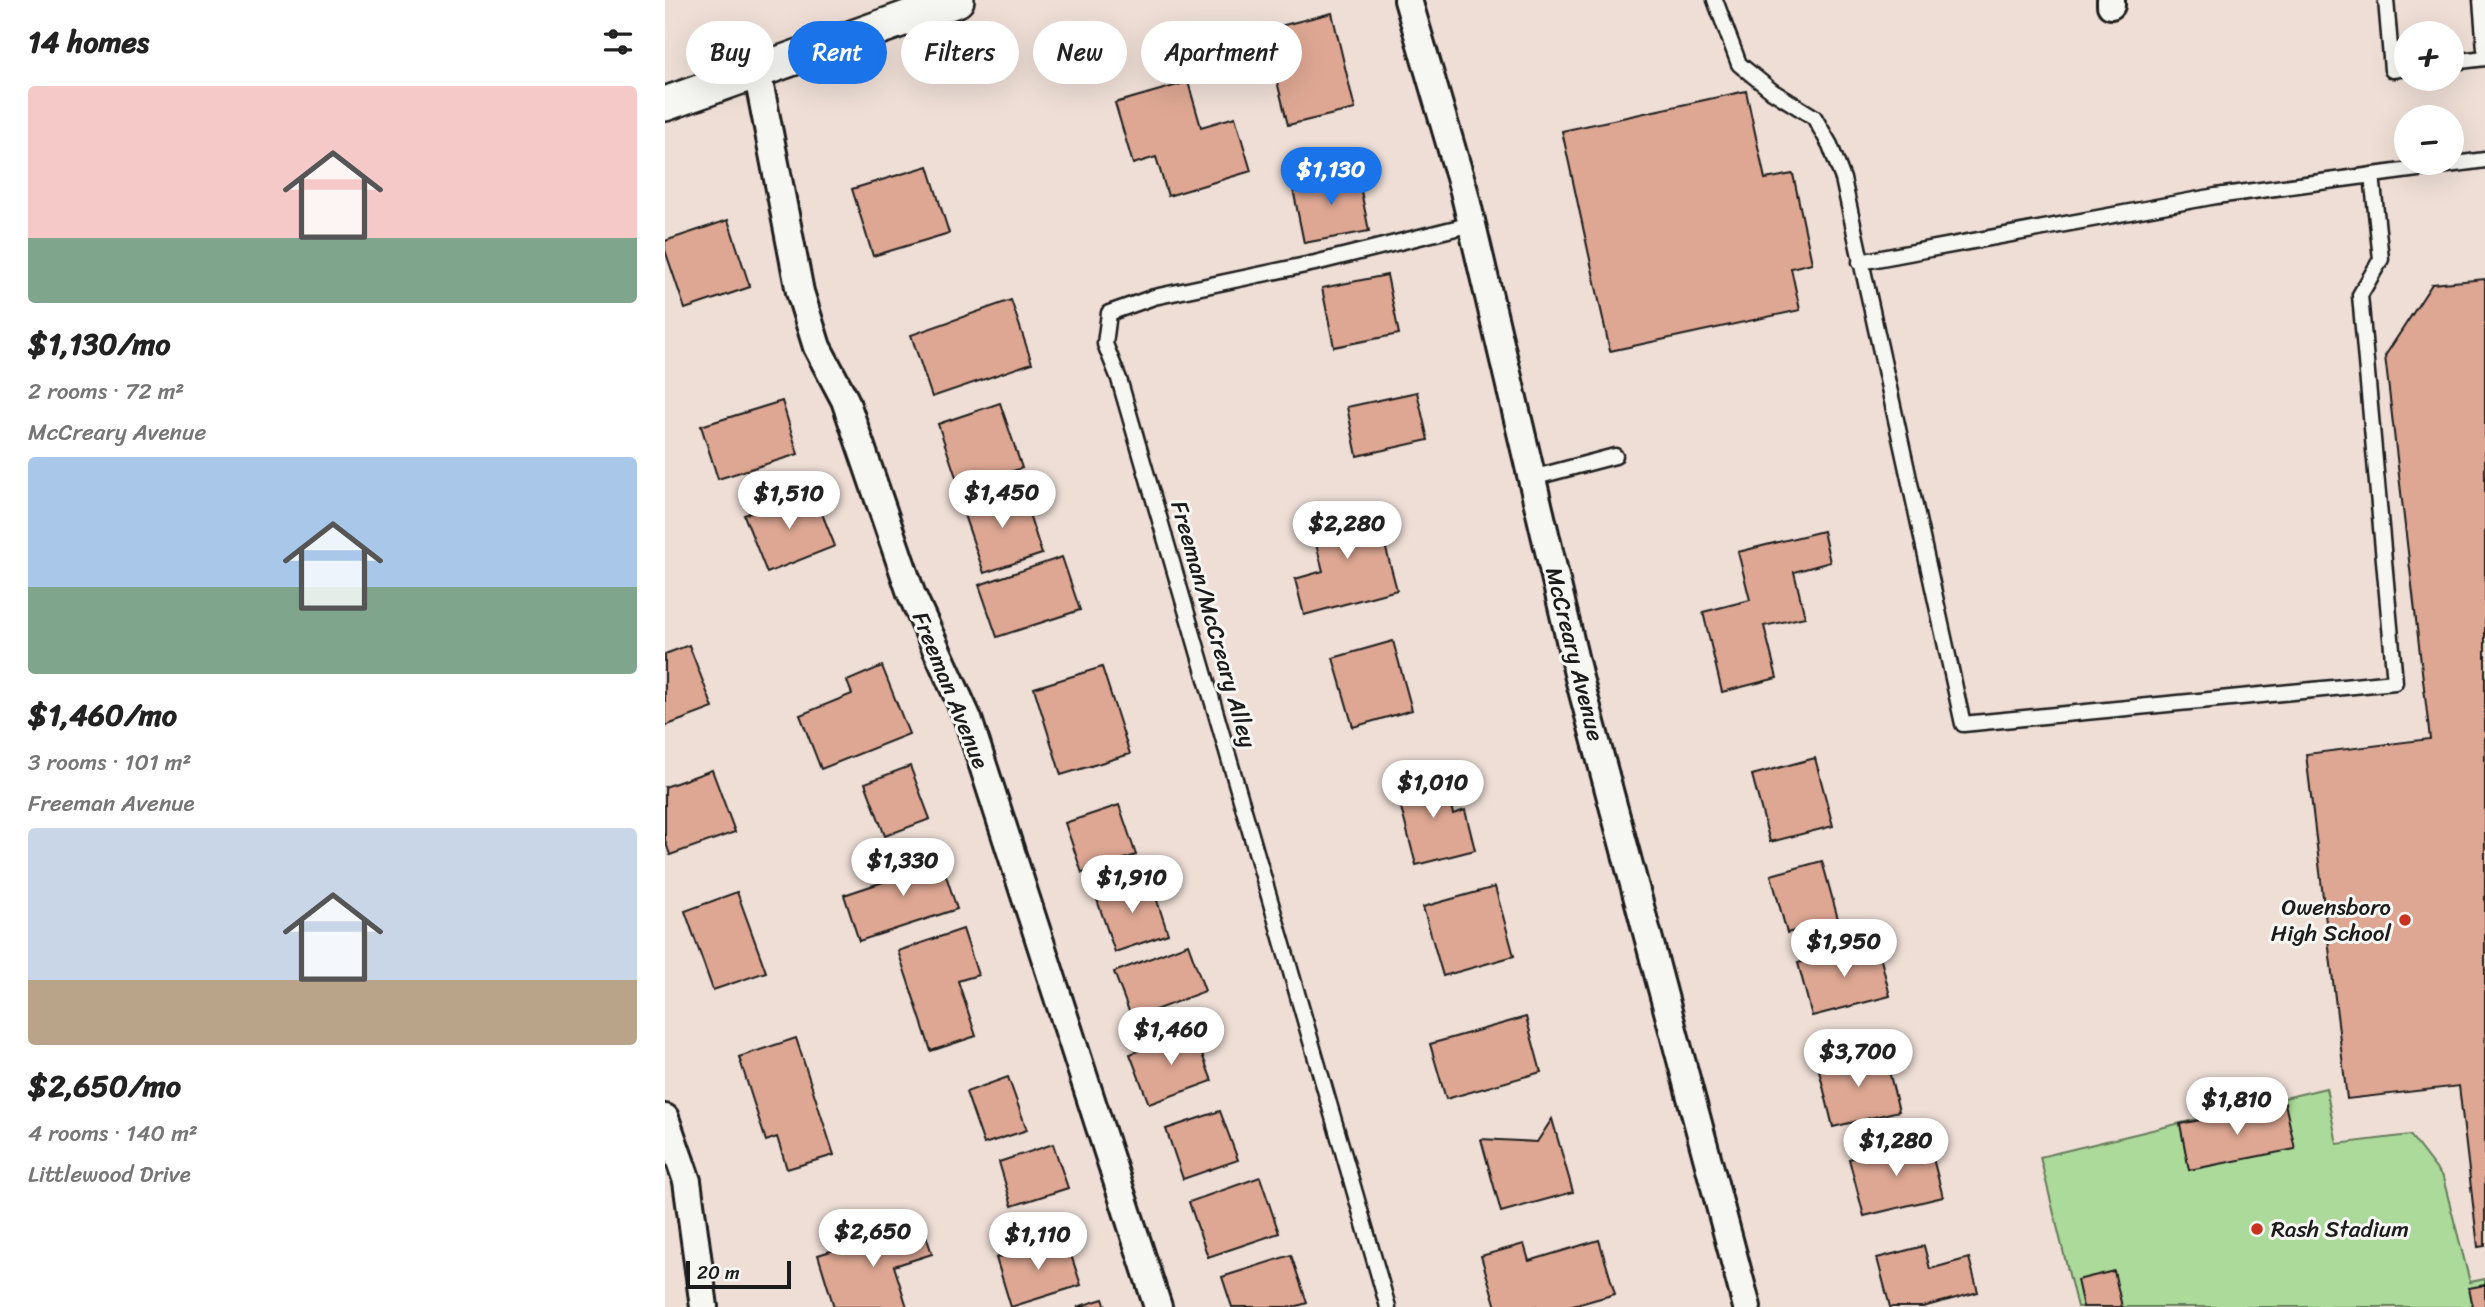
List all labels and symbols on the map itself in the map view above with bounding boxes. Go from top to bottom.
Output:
pin: $1,130 [1274,148,1388,207]
pin: $1,450 [945,470,1059,530]
pin: $1,510 [732,472,846,531]
street label: Freeman/McCreary Alley [1159,496,1268,753]
pin: $2,280 [1290,502,1404,561]
street label: McCreary Avenue [1533,563,1616,746]
street label: Freeman Avenue [900,605,1001,775]
pin: $1,010 [1376,760,1490,820]
pin: $1,330 [846,838,960,898]
pin: $1,910 [1075,856,1189,915]
place label: Owensboro High School [2271,887,2391,954]
marker: Owensboro High School [2397,912,2413,928]
pin: $1,950 [1787,920,1901,979]
pin: $1,460 [1114,1007,1228,1067]
pin: $3,700 [1801,1030,1915,1089]
pin: $1,810 [2180,1078,2294,1137]
pin: $1,280 [1839,1118,1953,1178]
place label: Rash Stadium [2271,1209,2409,1250]
pin: $2,650 [816,1210,930,1269]
pin: $1,110 [981,1212,1095,1272]
marker: Rash Stadium [2249,1221,2265,1237]
scale bar [686,1258,791,1290]

